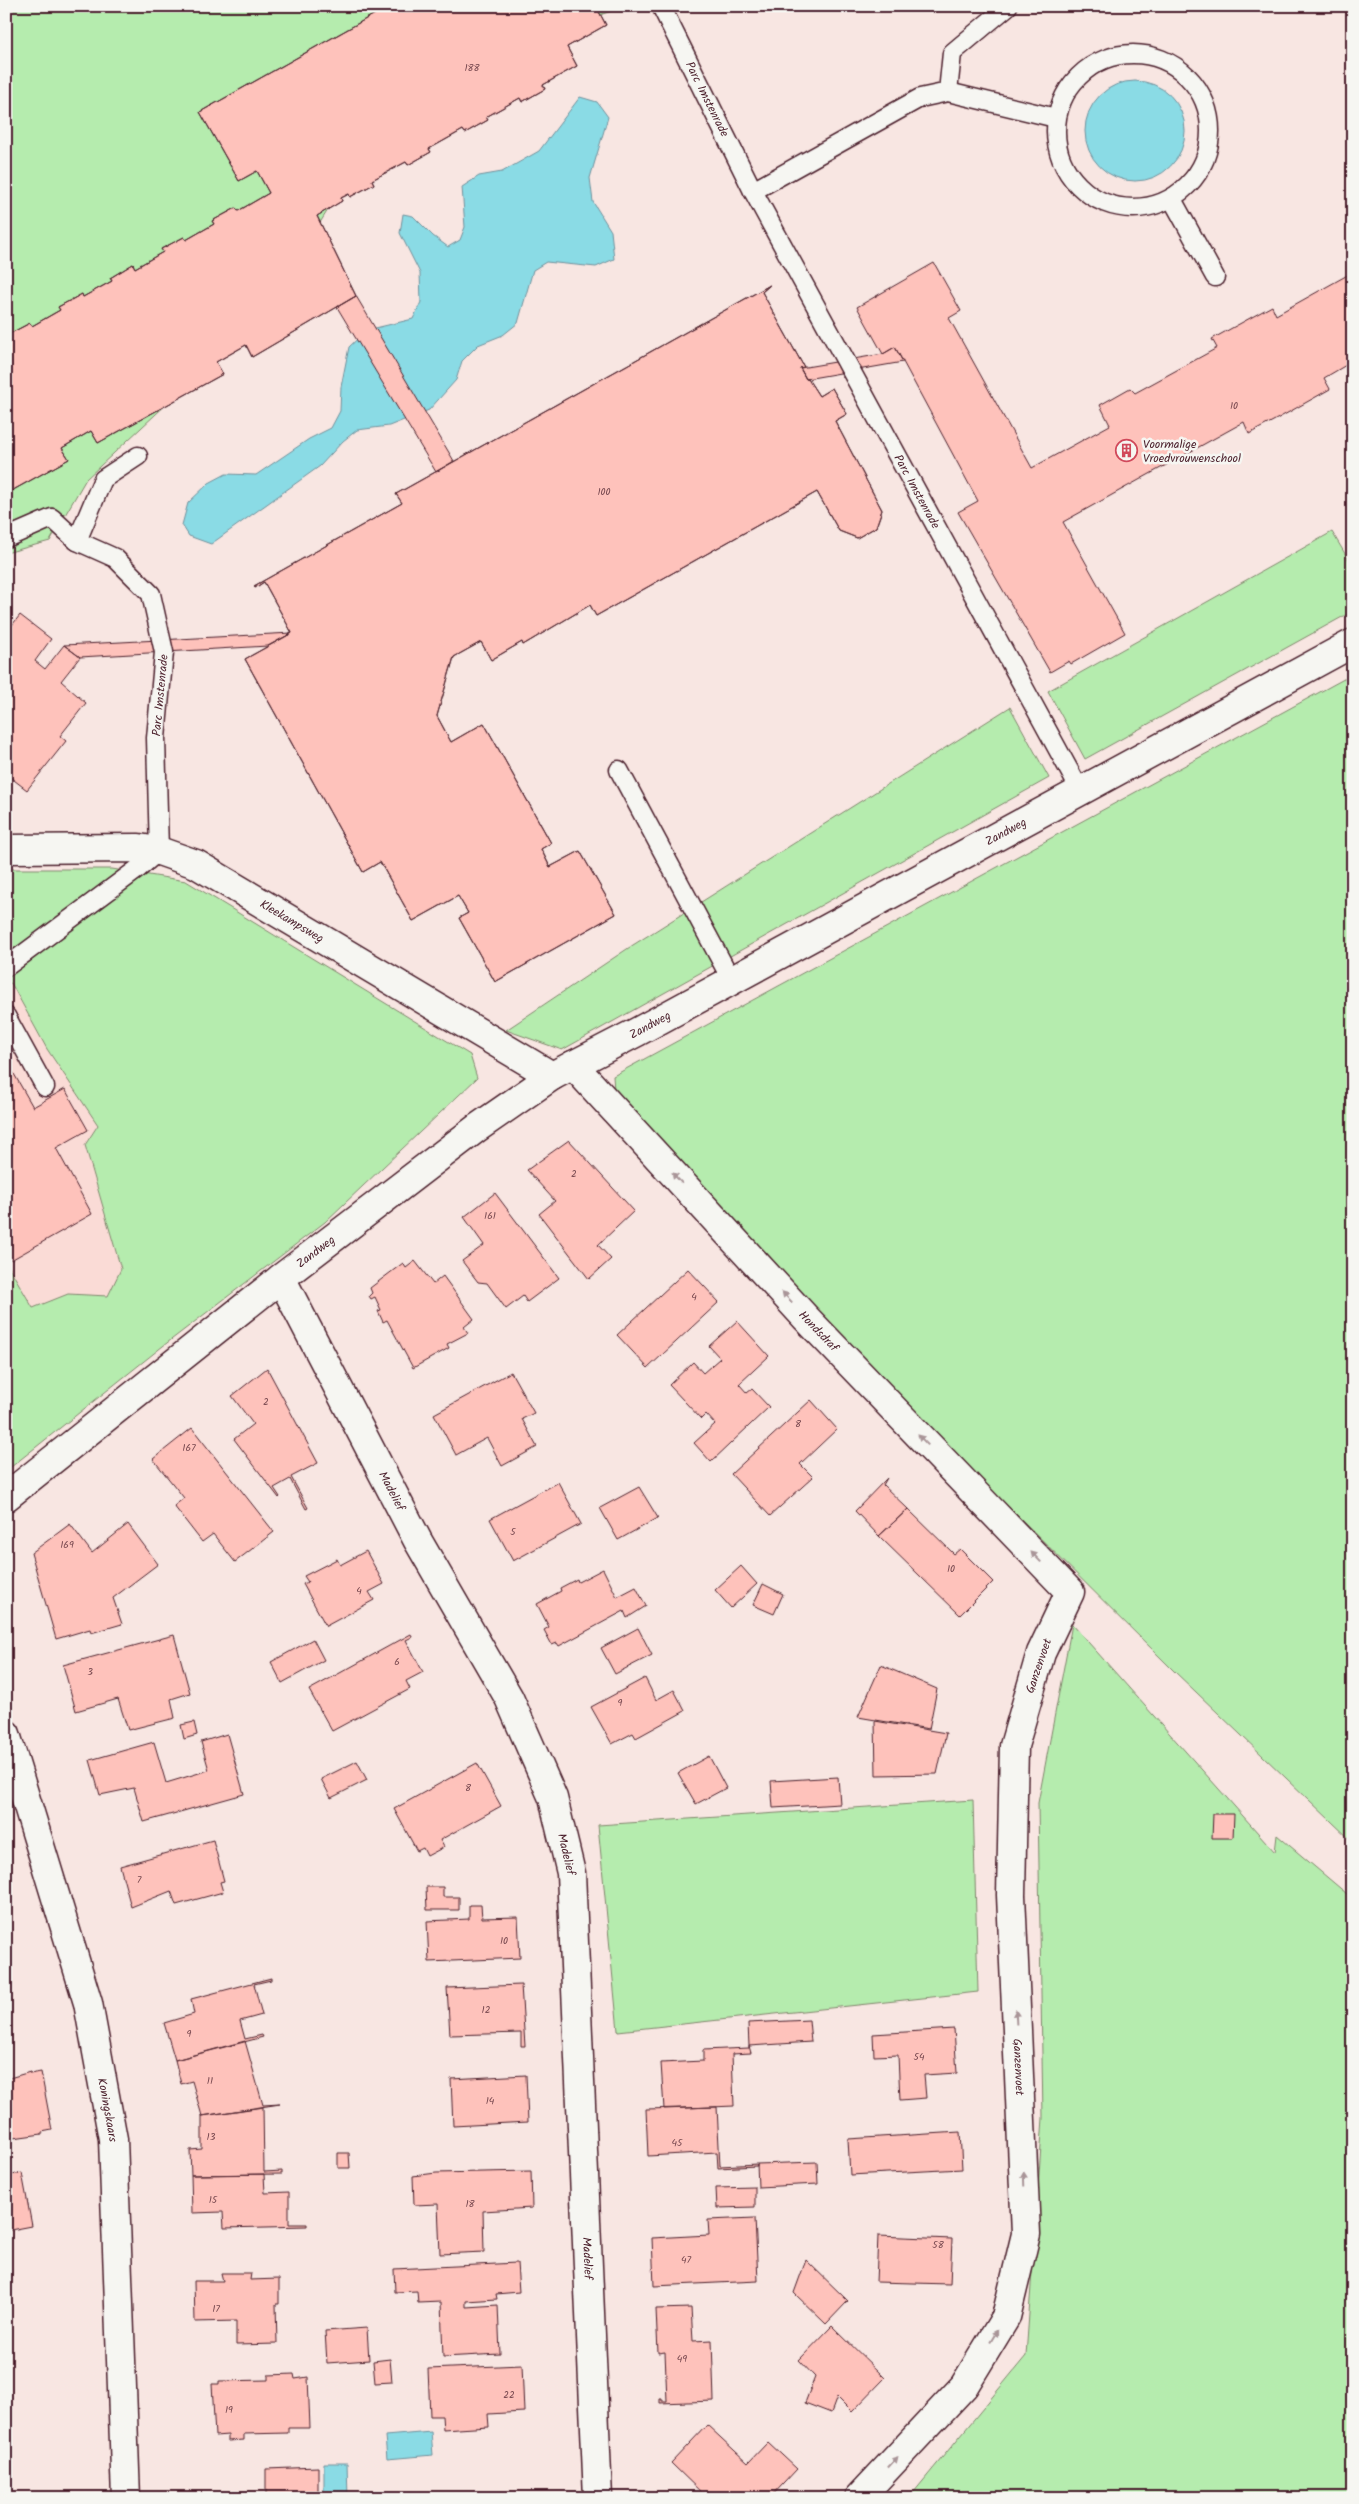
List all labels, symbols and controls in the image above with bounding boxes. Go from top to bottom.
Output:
street label: Parc Imstenrade [680,58,734,141]
house number: 188 [464,60,481,76]
house number: 10 [1230,398,1238,414]
place label: Voormalige Vroedvrouwenschool [1143,435,1241,468]
building icon: Voormalige Vroedvrouwenschool [1115,439,1139,463]
street label: Parc Imstenrade [889,451,945,533]
house number: 100 [597,484,611,500]
street label: Parc Imstenrade [147,653,173,737]
street label: Zandweg [982,813,1030,851]
street label: Kleekampsweg [256,895,328,948]
street label: Zandweg [626,1006,674,1044]
house number: 2 [571,1166,577,1182]
one-way arrow [671,1172,683,1184]
house number: 161 [484,1208,496,1224]
street label: Zandweg [292,1230,339,1273]
house number: 4 [691,1289,697,1305]
one-way arrow [781,1291,793,1303]
street label: Hondsdraf [794,1306,844,1357]
house number: 2 [263,1394,269,1410]
house number: 8 [795,1416,802,1432]
one-way arrow [917,1434,929,1446]
house number: 167 [182,1440,196,1456]
street label: Madelief [374,1468,411,1515]
house number: 5 [510,1524,516,1540]
house number: 169 [60,1537,74,1553]
one-way arrow [1030,1551,1042,1563]
house number: 10 [947,1561,955,1577]
house number: 4 [356,1583,362,1599]
street label: Ganzenvoet [1021,1636,1057,1696]
house number: 6 [394,1654,400,1670]
house number: 3 [87,1664,93,1680]
house number: 9 [618,1695,623,1711]
house number: 8 [465,1780,472,1796]
street label: Madelief [552,1831,581,1878]
house number: 7 [137,1872,142,1888]
house number: 10 [500,1933,508,1949]
house number: 12 [482,2002,491,2018]
one-way arrow [1012,2009,1020,2025]
house number: 9 [187,2026,192,2042]
street label: Ganzenvoet [1008,2038,1029,2096]
house number: 54 [914,2049,925,2065]
house number: 11 [207,2073,213,2089]
street label: Koningskaars [92,2076,123,2142]
house number: 14 [486,2093,495,2109]
house number: 13 [207,2129,216,2145]
house number: 45 [672,2135,683,2151]
one-way arrow [1020,2171,1028,2187]
house number: 15 [209,2192,218,2208]
house number: 18 [465,2196,476,2212]
street label: Madelief [577,2237,598,2281]
house number: 58 [932,2237,945,2253]
house number: 47 [681,2252,691,2268]
house number: 17 [212,2301,220,2317]
one-way arrow [990,2330,999,2343]
house number: 49 [677,2351,687,2367]
house number: 22 [503,2387,515,2403]
house number: 19 [225,2402,233,2418]
one-way arrow [887,2457,899,2469]

